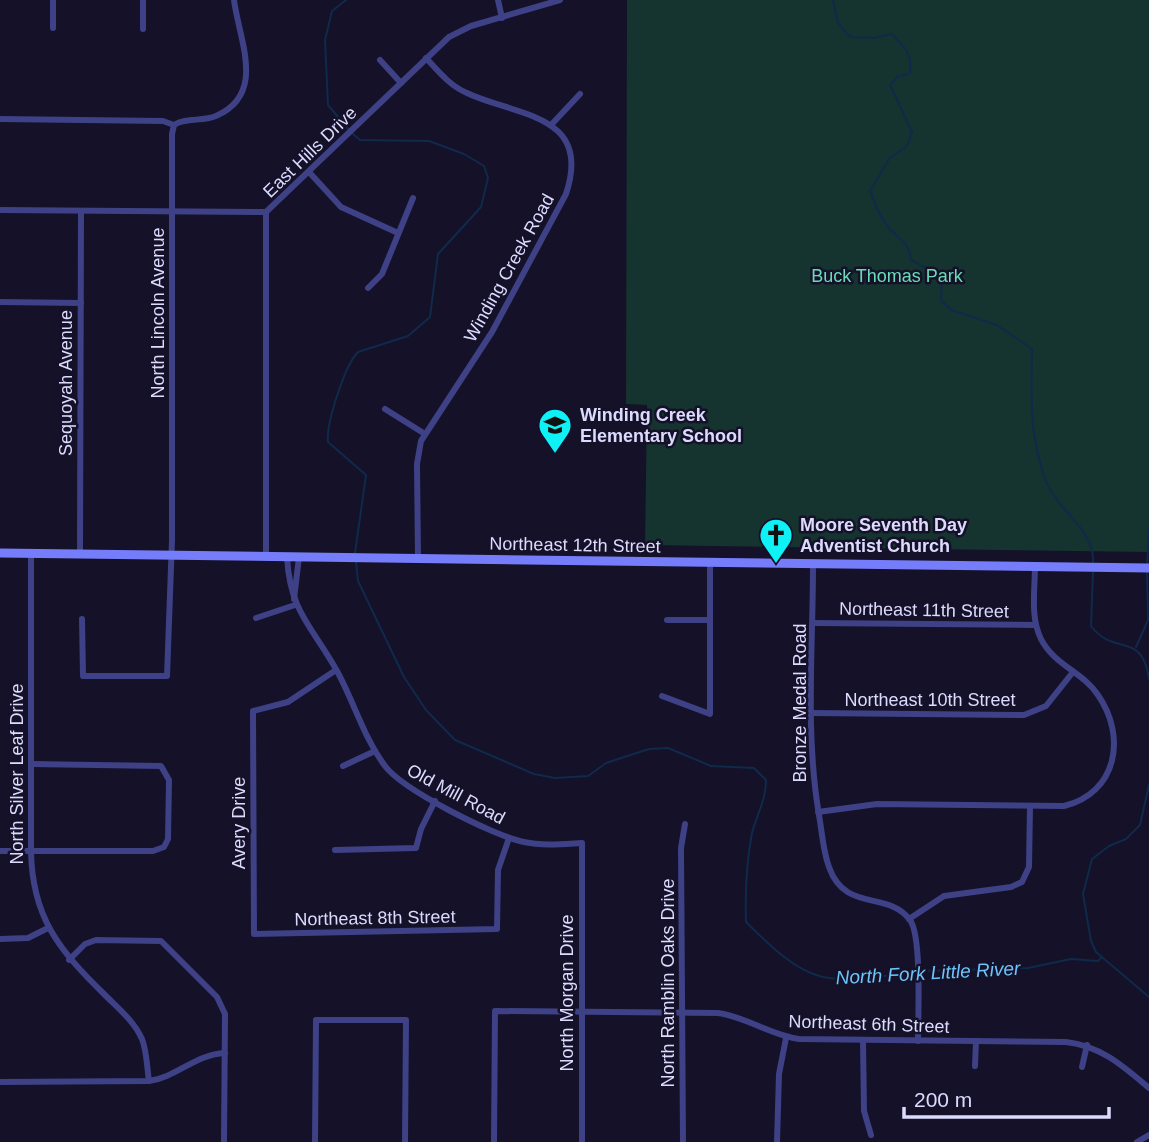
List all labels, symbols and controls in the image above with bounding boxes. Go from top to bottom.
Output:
street label: East Hills Drive [259,102,361,202]
street label: Winding Creek Road [460,191,558,345]
street label: North Lincoln Avenue [148,228,168,398]
park label: Buck Thomas Park [811,266,964,286]
street label: Sequoyah Avenue [56,310,76,456]
place label: Winding Creek Elementary School [580,405,742,446]
school or university icon: Winding Creek Elementary School [536,406,574,455]
place label: Moore Seventh Day Adventist Church [800,515,967,556]
church icon: Moore Seventh Day Adventist Church [757,516,795,565]
street label: Northeast 12th Street [489,534,661,556]
street label: Northeast 11th Street [839,599,1009,621]
street label: Bronze Medal Road [790,623,810,783]
street label: North Silver Leaf Drive [7,683,27,865]
street label: Northeast 10th Street [844,690,1016,710]
street label: Old Mill Road [404,760,508,828]
street label: Avery Drive [229,777,249,869]
street label: North Ramblin Oaks Drive [658,878,678,1088]
street label: Northeast 8th Street [294,907,456,929]
street label: North Morgan Drive [557,914,577,1072]
water label: North Fork Little River [835,958,1021,988]
street label: Northeast 6th Street [788,1011,950,1037]
scale bar [904,1076,1109,1120]
text: 200 m [914,1088,972,1111]

